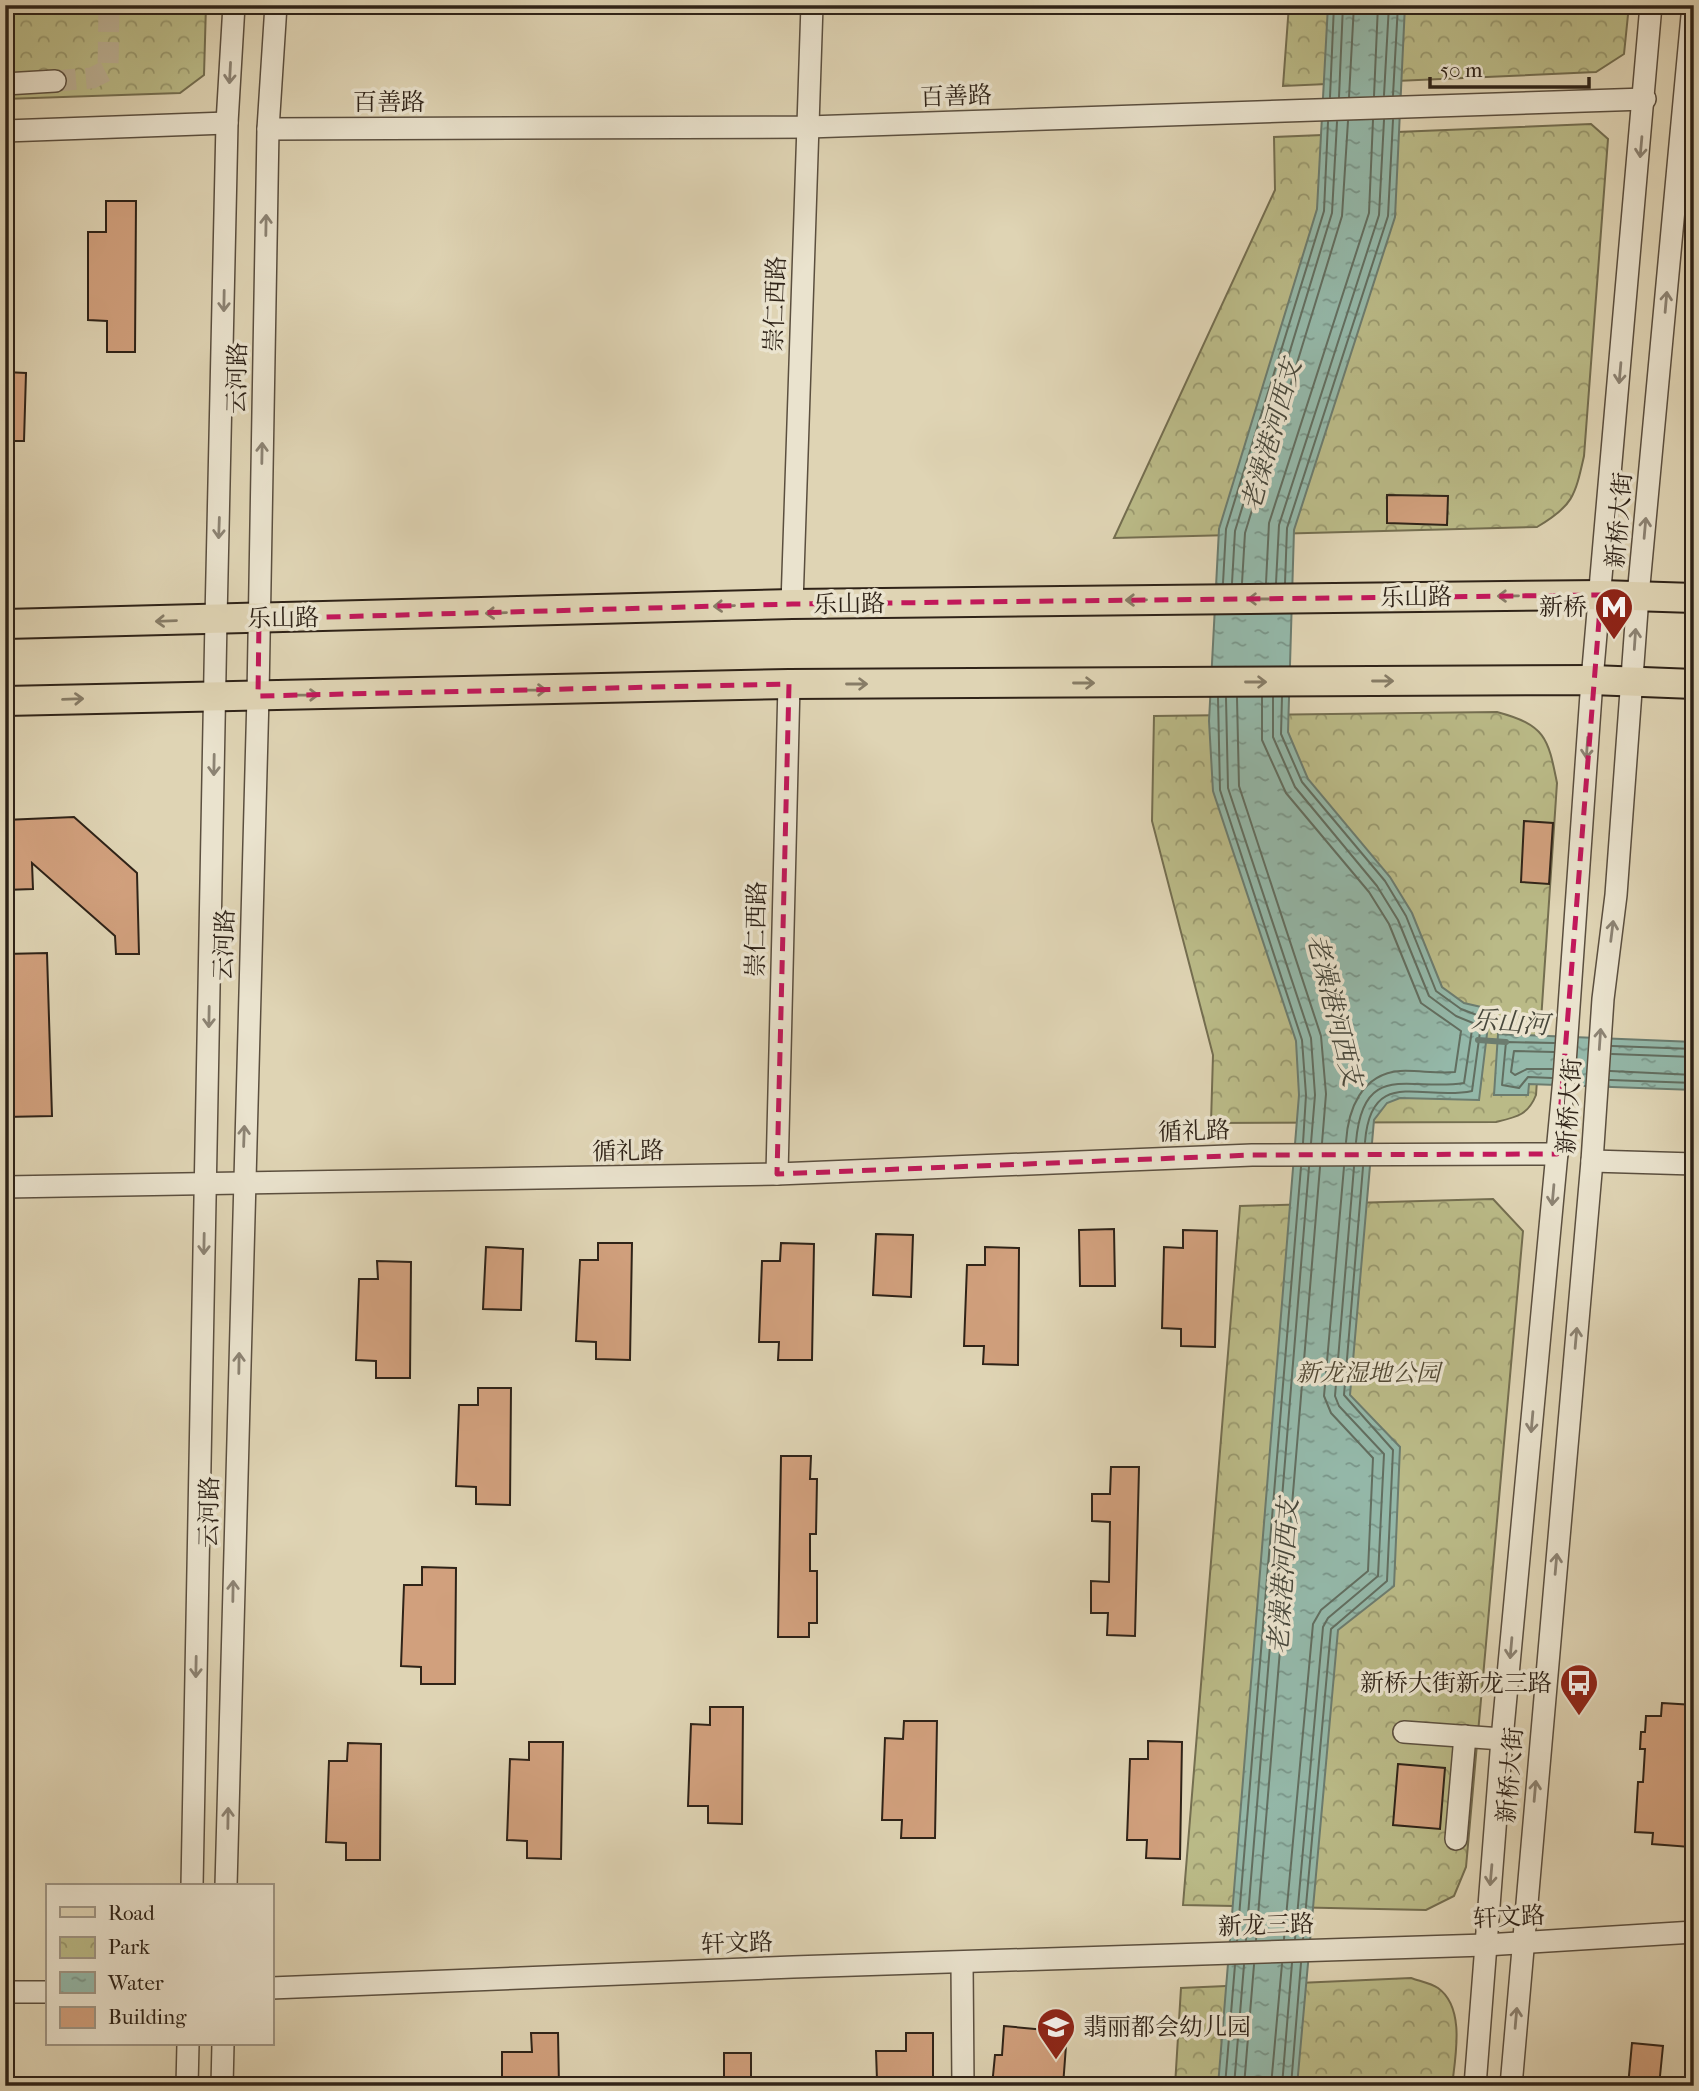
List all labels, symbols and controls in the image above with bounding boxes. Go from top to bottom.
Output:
scale bar [1430,46,1589,90]
text: 50 m [1440,58,1483,82]
one-way arrow [223,62,236,84]
street label: 百善路 [920,81,992,111]
street label: 百善路 [353,88,425,116]
one-way arrow [1634,135,1647,157]
one-way arrow [259,214,273,237]
street label: 崇仁西路 [759,256,791,352]
one-way arrow [217,289,230,312]
one-way arrow [1660,291,1673,313]
street label: 云河路 [222,342,252,414]
water label: 老澡港河西支 [1235,353,1309,514]
one-way arrow [1614,361,1627,384]
one-way arrow [255,441,269,464]
street label: 新桥大街 [1601,471,1637,569]
one-way arrow [212,516,225,539]
one-way arrow [1639,517,1652,540]
street label: 乐山路 [1380,582,1452,612]
metro station icon: 新桥 [1593,586,1635,641]
street label: 乐山路 [813,589,885,619]
one-way arrow [1497,590,1520,603]
one-way arrow [1247,592,1270,606]
one-way arrow [1124,593,1147,607]
place label: 新桥 [1539,593,1587,621]
one-way arrow [712,600,735,613]
street label: 乐山路 [247,603,319,633]
one-way arrow [485,606,508,619]
one-way arrow [155,614,178,627]
one-way arrow [1629,628,1642,651]
one-way arrow [1371,674,1394,688]
one-way arrow [1245,675,1268,689]
one-way arrow [1073,676,1096,690]
one-way arrow [845,677,868,691]
one-way arrow [524,684,547,697]
one-way arrow [296,689,319,702]
one-way arrow [62,693,85,706]
one-way arrow [1580,736,1593,759]
one-way arrow [207,753,221,776]
street label: 崇仁西路 [741,881,771,977]
street label: 云河路 [209,909,239,981]
one-way arrow [1605,920,1618,943]
water label: 老澡港河西支 [1301,931,1369,1092]
water label: 乐山河 [1470,1004,1554,1041]
one-way arrow [202,1005,216,1028]
one-way arrow [1594,1028,1607,1051]
street label: 新桥大街 [1552,1057,1586,1155]
street label: 循礼路 [1158,1116,1230,1146]
one-way arrow [238,1124,251,1147]
street label: 循礼路 [592,1136,664,1166]
one-way arrow [1546,1183,1559,1206]
one-way arrow [198,1232,211,1255]
one-way arrow [1570,1327,1583,1350]
one-way arrow [232,1352,245,1375]
park label: 新龙湿地公园 [1296,1359,1444,1387]
one-way arrow [1525,1410,1538,1432]
street label: 云河路 [194,1476,224,1548]
water label: 老澡港河西支 [1263,1494,1305,1655]
one-way arrow [1550,1554,1563,1576]
one-way arrow [226,1579,240,1602]
one-way arrow [1504,1636,1517,1659]
one-way arrow [189,1656,203,1679]
bus stop icon: 新桥大街新龙三路 [1558,1662,1600,1717]
place label: 新桥大街新龙三路 [1360,1669,1552,1697]
street label: 新桥大街 [1492,1726,1528,1824]
one-way arrow [1529,1780,1542,1803]
one-way arrow [221,1807,234,1830]
one-way arrow [1484,1863,1497,1886]
legend [46,1884,273,2046]
text: Road [108,1901,155,1925]
street label: 轩文路 [1472,1901,1546,1933]
street label: 新龙三路 [1218,1909,1314,1941]
street label: 轩文路 [701,1928,773,1958]
text: Park [108,1935,150,1959]
text: Water [107,1971,164,1995]
text: Building [108,2005,187,2029]
school or university icon: 翡丽都会幼儿园 [1035,2006,1077,2061]
one-way arrow [1510,2007,1523,2030]
place label: 翡丽都会幼儿园 [1083,2013,1251,2041]

